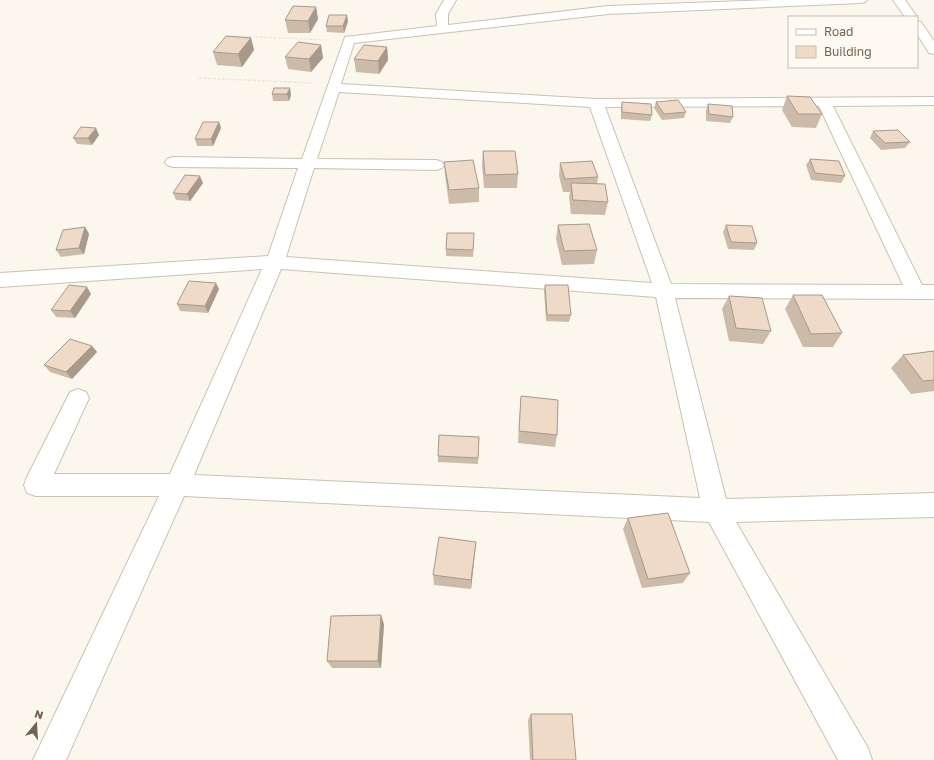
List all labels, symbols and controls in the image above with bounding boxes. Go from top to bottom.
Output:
legend [788,16,918,68]
text: Road [824,24,853,39]
text: Building [824,44,872,59]
north arrow [16,704,56,744]
text: N [33,707,45,721]

